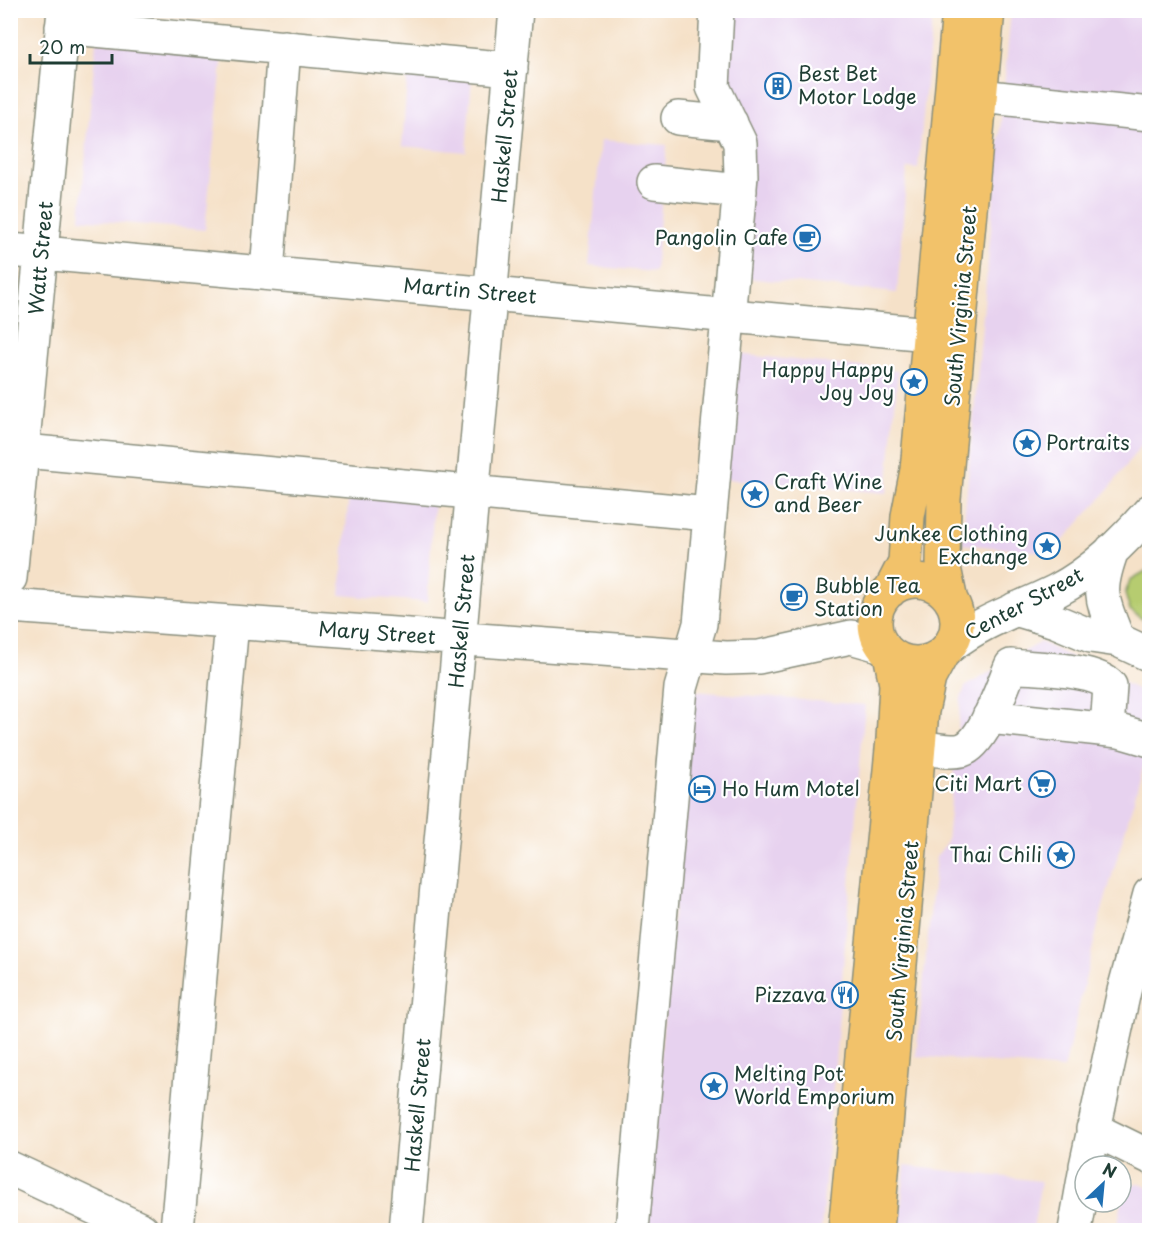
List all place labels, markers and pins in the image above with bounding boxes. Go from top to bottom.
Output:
place label: Best Bet Motor Lodge [798,58,917,111]
building icon: Best Bet Motor Lodge [763,71,793,101]
place label: Pangolin Cafe [655,222,788,252]
cafe icon: Pangolin Cafe [792,223,822,253]
place label: Happy Happy Joy Joy [762,354,894,407]
place icon: Happy Happy Joy Joy [899,367,929,397]
place label: Portraits [1046,427,1130,457]
place icon: Portraits [1012,428,1042,458]
place label: Craft Wine and Beer [774,466,883,519]
place icon: Craft Wine and Beer [740,479,770,509]
place label: Junkee Clothing Exchange [875,518,1028,571]
place icon: Junkee Clothing Exchange [1032,531,1062,561]
place label: Bubble Tea Station [814,570,921,623]
cafe icon: Bubble Tea Station [779,582,809,612]
place label: Citi Mart [934,768,1022,798]
supermarket icon: Citi Mart [1027,769,1057,799]
place label: Ho Hum Motel [722,773,860,803]
hotel icon: Ho Hum Motel [687,774,717,804]
place label: Thai Chili [950,839,1042,869]
place icon: Thai Chili [1046,840,1076,870]
place label: Pizzava [755,979,826,1009]
restaurant icon: Pizzava [830,980,860,1010]
place label: Melting Pot World Emporium [734,1058,895,1111]
place icon: Melting Pot World Emporium [699,1071,729,1101]

